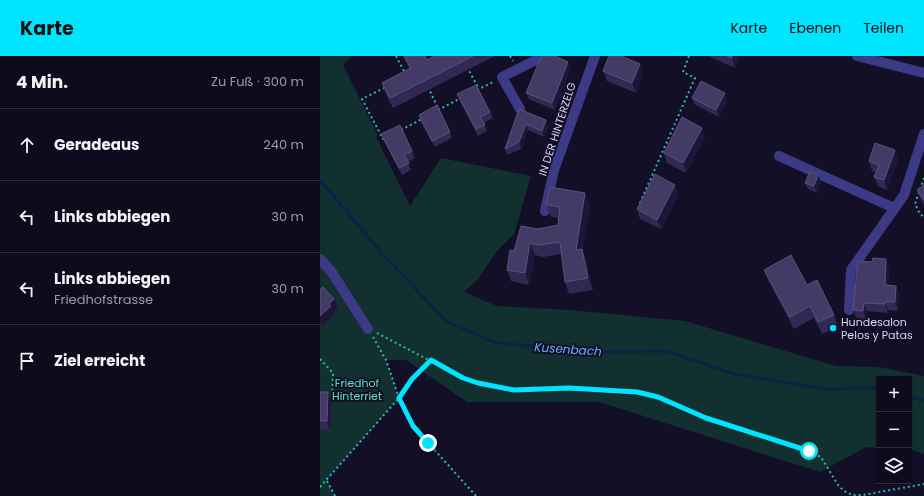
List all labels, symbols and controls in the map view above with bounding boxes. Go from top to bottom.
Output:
text: Karte [20,15,74,42]
text: Karte [730,18,767,38]
text: Ebenen [789,18,841,38]
text: Teilen [863,18,904,38]
text: 4 Min. [16,70,68,94]
text: Zu Fuß · 300 m [211,72,304,91]
street label: IN DER HINTERZELG [534,80,580,178]
icon: ahead [16,134,38,156]
text: Geradeaus [54,134,139,155]
text: 240 m [263,135,304,154]
icon: left [16,206,38,228]
text: Links abbiegen [54,206,170,227]
text: 30 m [271,207,304,226]
text: Links abbiegen [54,268,170,289]
icon: left [16,278,38,300]
text: 30 m [271,279,304,298]
text: Friedhofstrasse [54,290,153,309]
place label: Hundesalon Pelos y Patas [841,314,913,343]
marker: Hundesalon Pelos y Patas [828,323,838,333]
water label: Kusenbach [534,338,602,360]
icon: arrive [16,350,38,372]
text: Ziel erreicht [54,350,145,371]
park label: Friedhof Hinterriet [332,375,382,404]
map controls [876,376,912,484]
button: + [876,376,912,412]
button: − [876,412,912,448]
route end [419,434,437,452]
route start [800,442,818,460]
button: layers [876,448,912,484]

